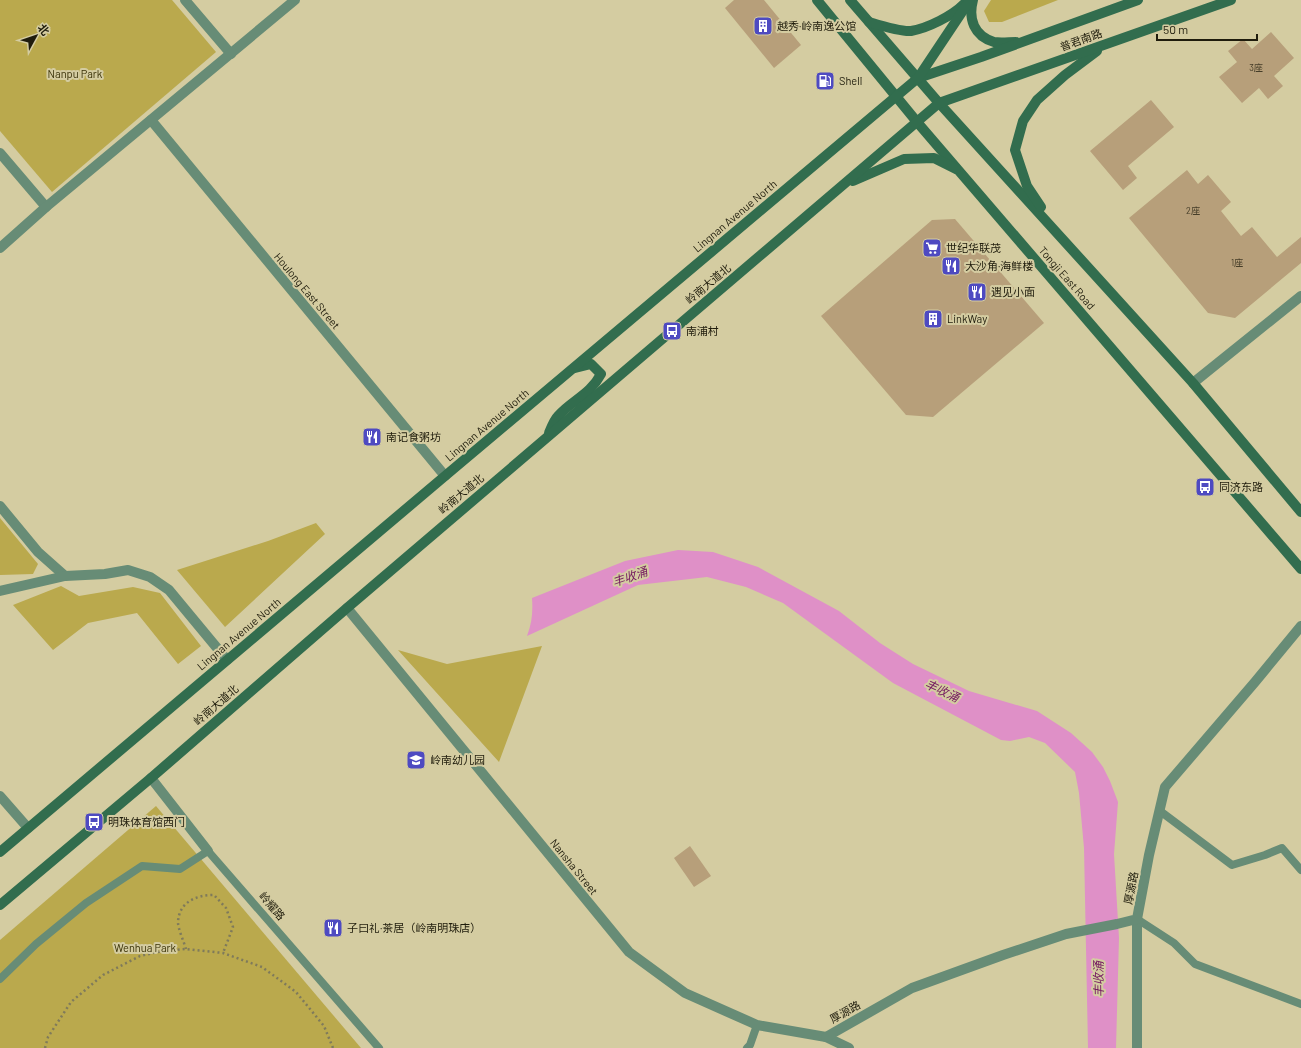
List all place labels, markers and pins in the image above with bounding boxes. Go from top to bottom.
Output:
building icon: 越秀·岭南逸公馆 [752,15,774,37]
place label: 越秀·岭南逸公馆 [777,19,856,32]
fuel station icon: Shell [814,70,836,92]
place label: Shell [839,74,862,87]
supermarket icon: 世纪华联茂 [921,237,943,259]
place label: 世纪华联茂 [946,241,1001,254]
restaurant icon: 大沙角·海鲜楼 [940,255,962,277]
place label: 大沙角·海鲜楼 [965,259,1033,272]
restaurant icon: 遇见小面 [966,281,988,303]
place label: 遇见小面 [991,285,1035,298]
building icon: LinkWay [922,308,944,330]
place label: LinkWay [947,312,987,325]
bus stop icon: 南浦村 [661,320,683,342]
place label: 南浦村 [686,324,719,337]
restaurant icon: 南记食粥坊 [361,426,383,448]
place label: 南记食粥坊 [386,430,441,443]
bus stop icon: 同济东路 [1194,476,1216,498]
place label: 同济东路 [1219,480,1263,493]
school or university icon: 岭南幼儿园 [405,749,427,771]
place label: 岭南幼儿园 [430,753,485,766]
bus stop icon: 明珠体育馆西门 [83,811,105,833]
place label: 明珠体育馆西门 [108,815,185,828]
restaurant icon: 子曰礼·茶居（岭南明珠店） [322,917,344,939]
place label: 子曰礼·茶居（岭南明珠店） [347,921,481,934]

